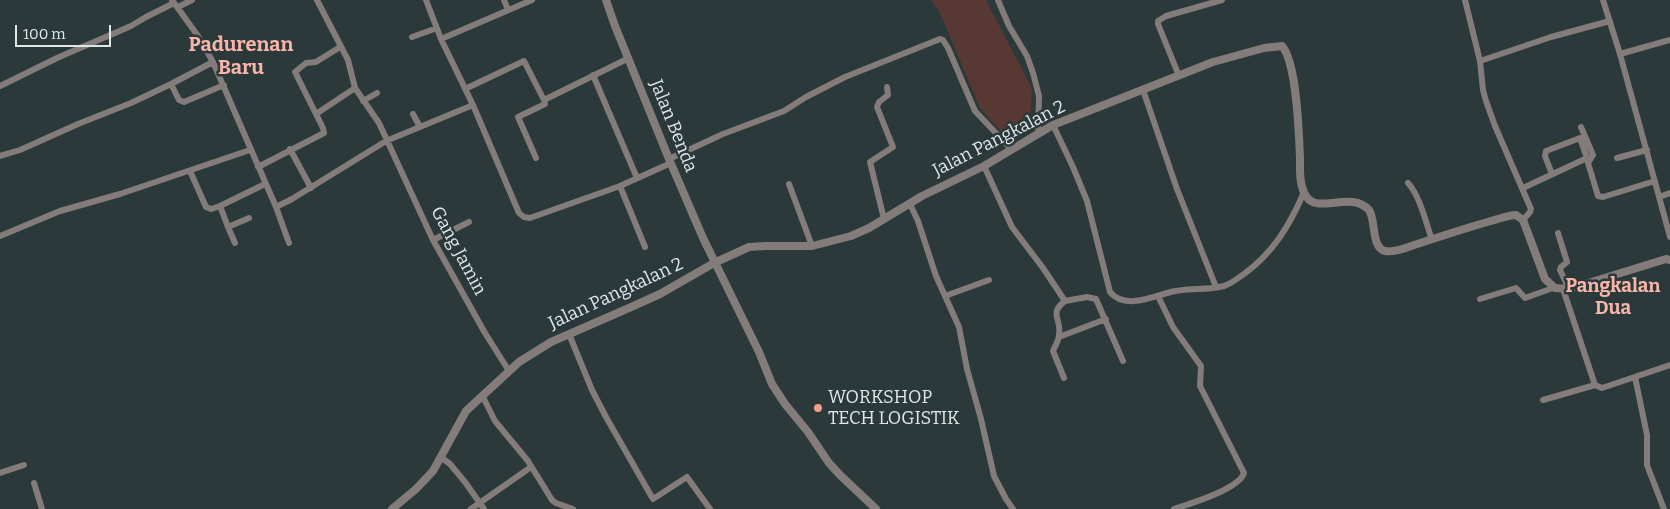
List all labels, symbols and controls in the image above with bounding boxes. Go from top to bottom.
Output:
scale bar [18,15,114,47]
text: 100 m [23,25,66,43]
district label: Padurenan Baru [189,33,293,80]
street label: Jalan Benda [645,76,701,176]
street label: Jalan Pangkalan 2 [929,96,1069,182]
street label: Gang Jamin [426,203,490,299]
street label: Jalan Pangkalan 2 [545,253,687,335]
district label: Pangkalan Dua [1565,276,1661,320]
place label: WORKSHOP TECH LOGISTIK [828,387,960,429]
marker: WORKSHOP TECH LOGISTIK [812,402,824,414]

